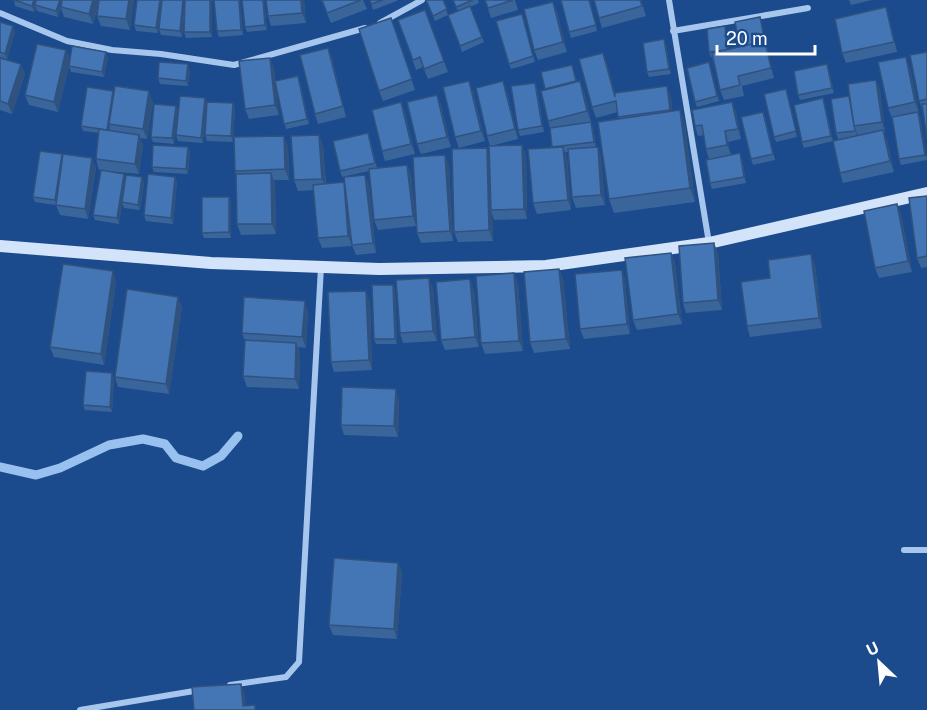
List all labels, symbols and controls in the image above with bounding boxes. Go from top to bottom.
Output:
scale bar [717,18,814,56]
text: 20 m [726,28,768,49]
north arrow [849,632,909,692]
text: U [863,638,882,660]

